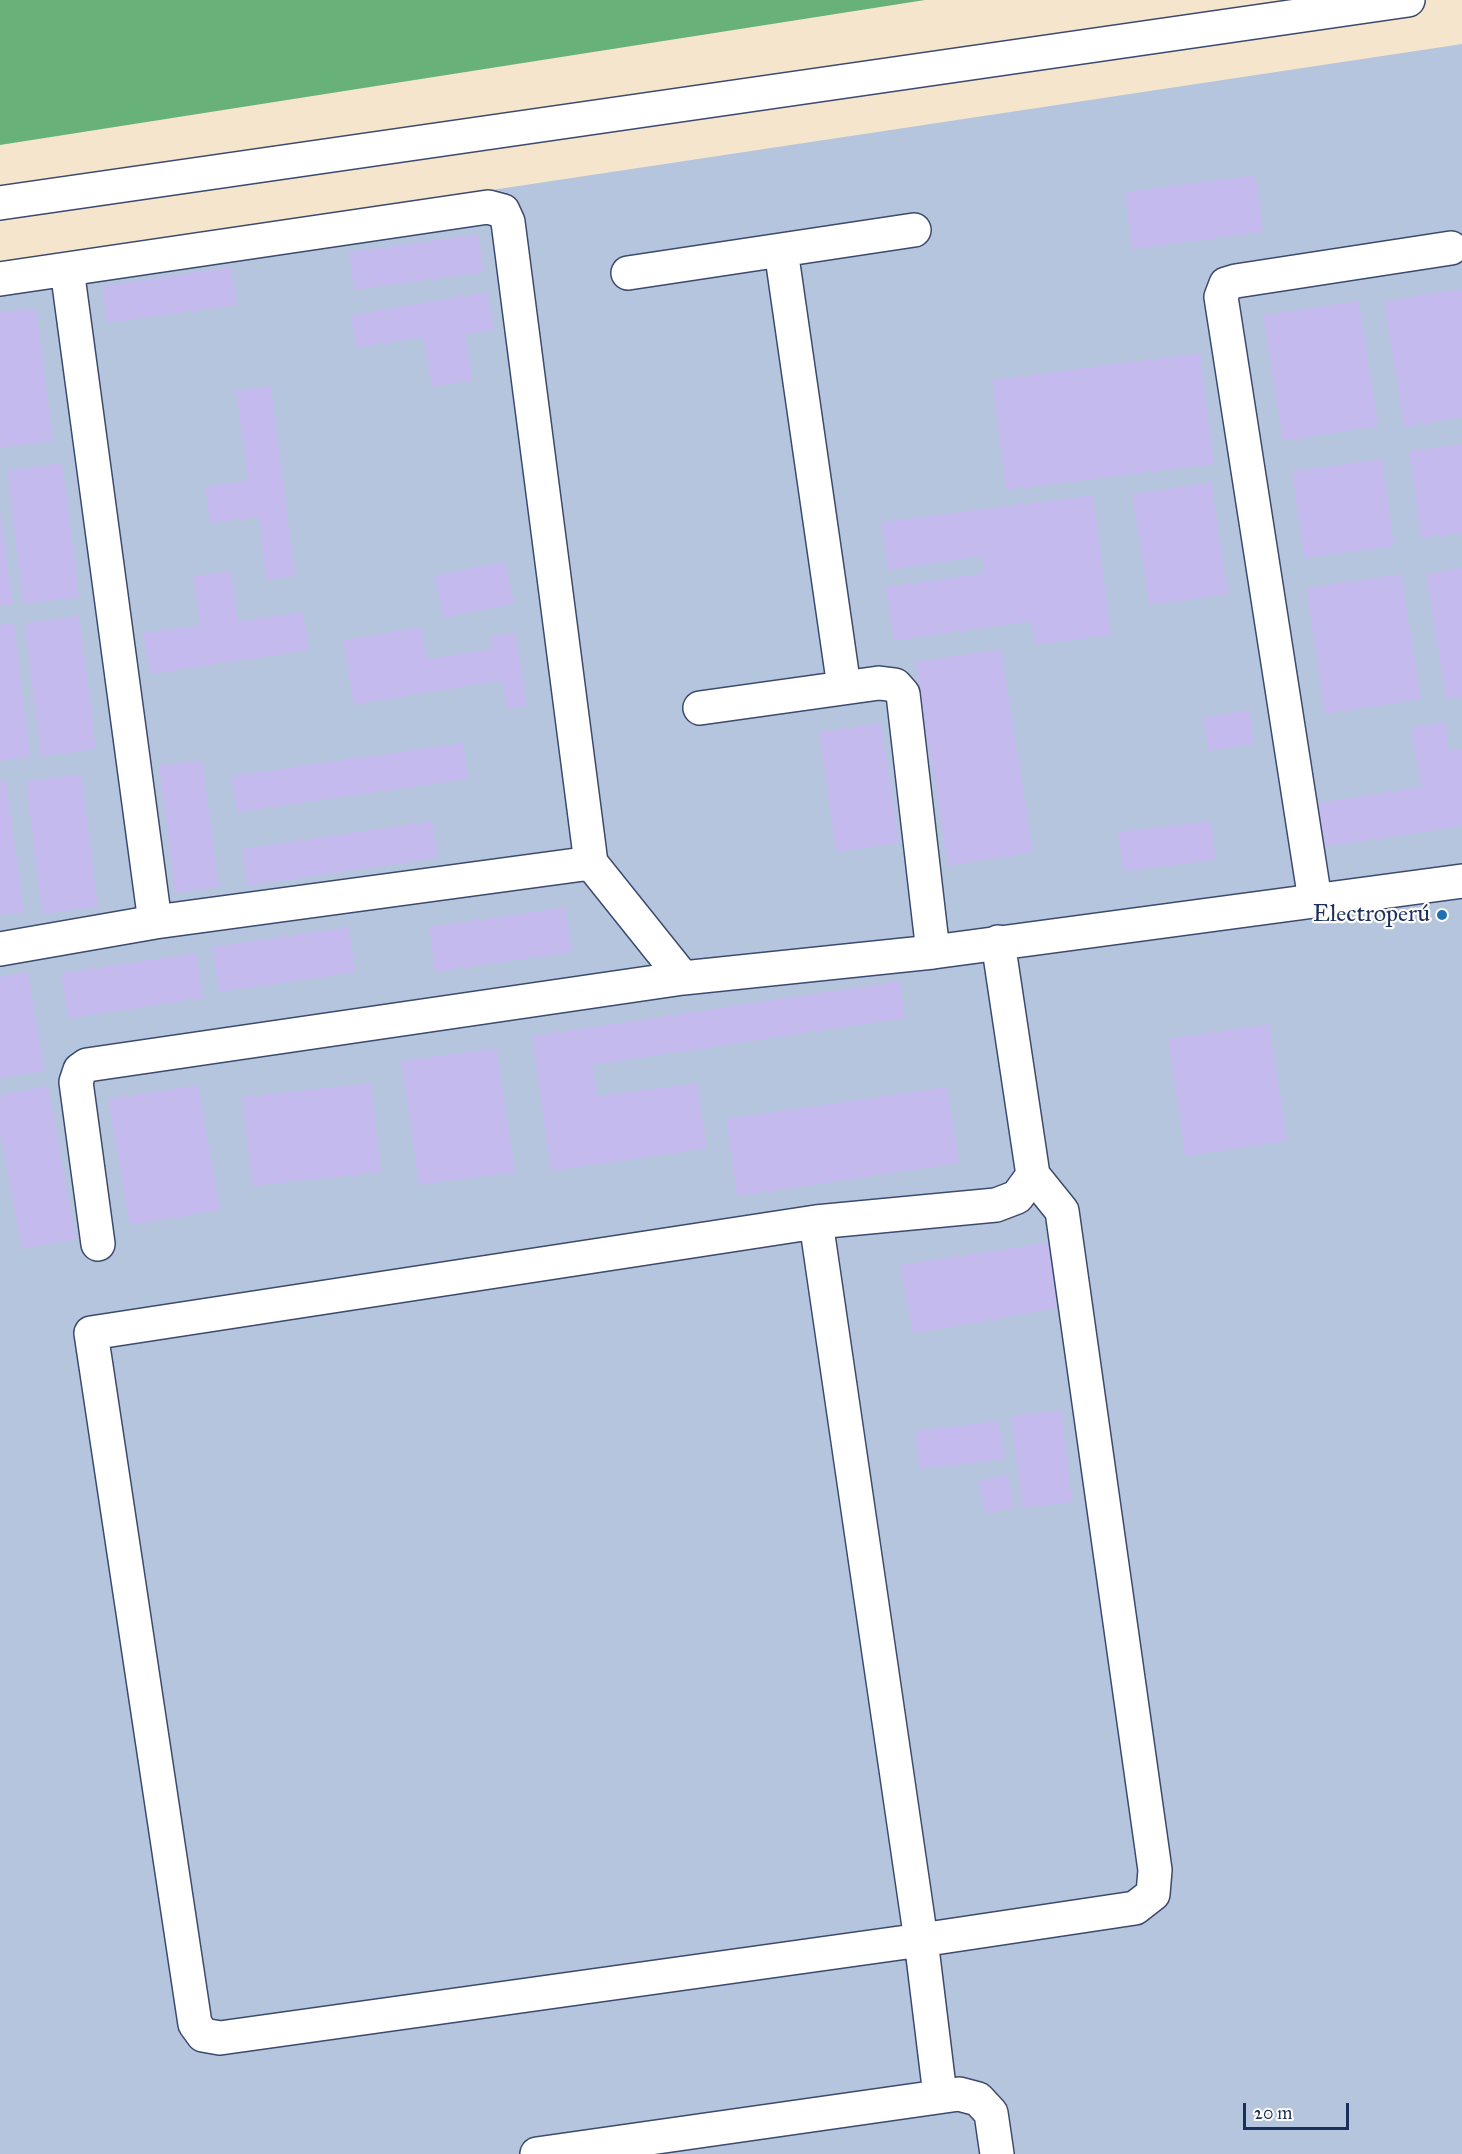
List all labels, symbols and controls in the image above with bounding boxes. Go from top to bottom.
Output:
place label: Electroperú [1313,901,1430,929]
marker: Electroperú [1435,908,1449,922]
scale bar [1246,2091,1352,2129]
text: 20 m [1254,2102,1292,2124]

